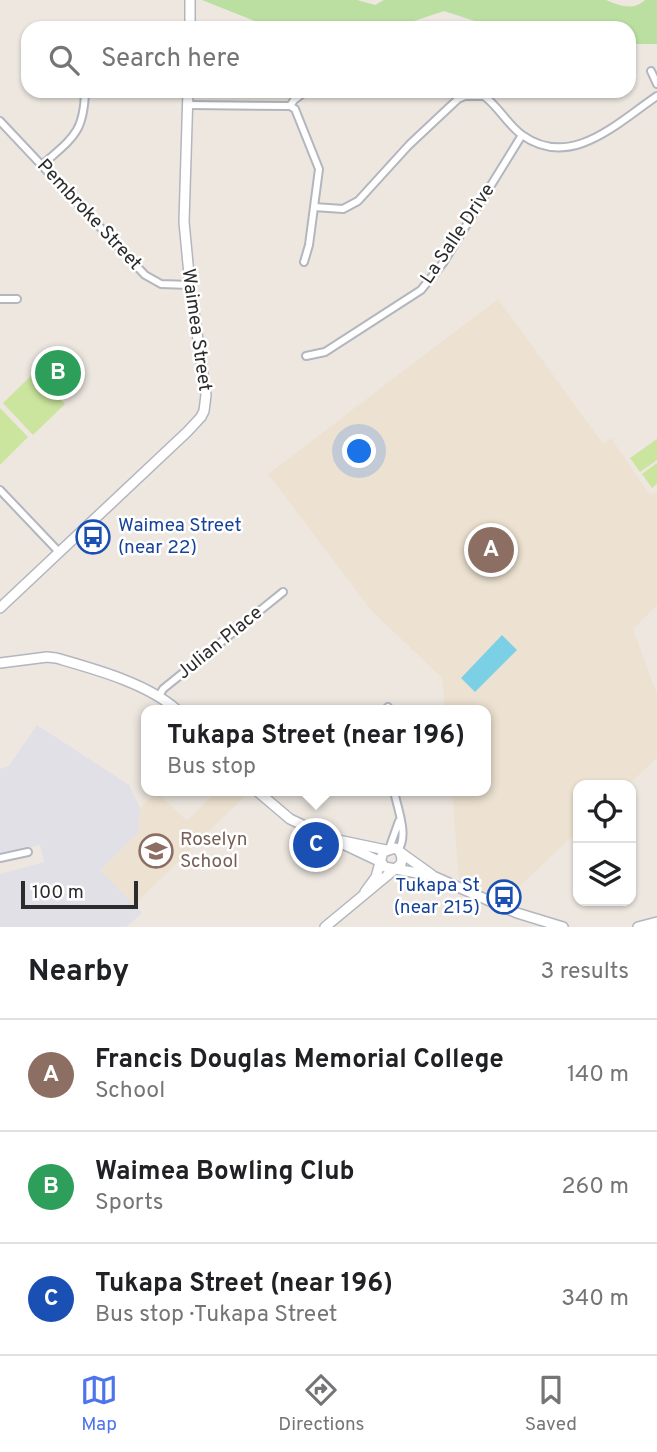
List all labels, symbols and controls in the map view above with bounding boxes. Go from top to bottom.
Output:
search box [21,21,636,98]
icon: search [45,41,83,79]
text: Search here [101,43,240,76]
street label: Pembroke Street [31,154,147,276]
street label: La Salle Drive [416,179,500,289]
street label: Waimea Street [176,267,216,393]
pin: B [35,347,81,399]
your location [342,434,376,468]
place label: Waimea Street (near 22) [118,514,242,560]
bus stop icon: Waimea Street (near 22) [74,518,112,556]
pin: A [468,524,514,576]
street label: Julian Place [172,601,268,685]
popup [141,705,491,796]
text: Tukapa Street (near 196) [167,720,465,753]
text: Bus stop [167,753,256,782]
map controls [573,780,636,906]
button: locate [573,780,636,843]
pin: C [293,819,339,871]
place label: Roselyn School [180,828,247,874]
school or university icon: Roselyn School [137,832,175,870]
button: layers [573,843,636,906]
place label: Tukapa St (near 215) [394,874,480,920]
scale bar [21,878,138,910]
bus stop icon: Tukapa St (near 215) [485,878,523,916]
text: 100 m [32,881,84,905]
text: Nearby [28,954,129,991]
text: 3 results [540,958,629,987]
text: Francis Douglas Memorial College [95,1044,504,1077]
text: A [43,1061,59,1090]
text: 140 m [567,1061,629,1090]
text: School [95,1077,165,1106]
text: Waimea Bowling Club [95,1156,355,1189]
text: B [43,1173,59,1202]
text: 260 m [562,1173,629,1202]
text: Sports [95,1189,163,1218]
text: Tukapa Street (near 196) [95,1268,393,1301]
text: C [44,1285,58,1314]
text: 340 m [561,1285,629,1314]
text: Bus stop · Tukapa Street [95,1301,337,1330]
tab: Map [80,1371,118,1437]
tab: Directions [278,1371,365,1437]
tab: Saved [525,1371,577,1437]

